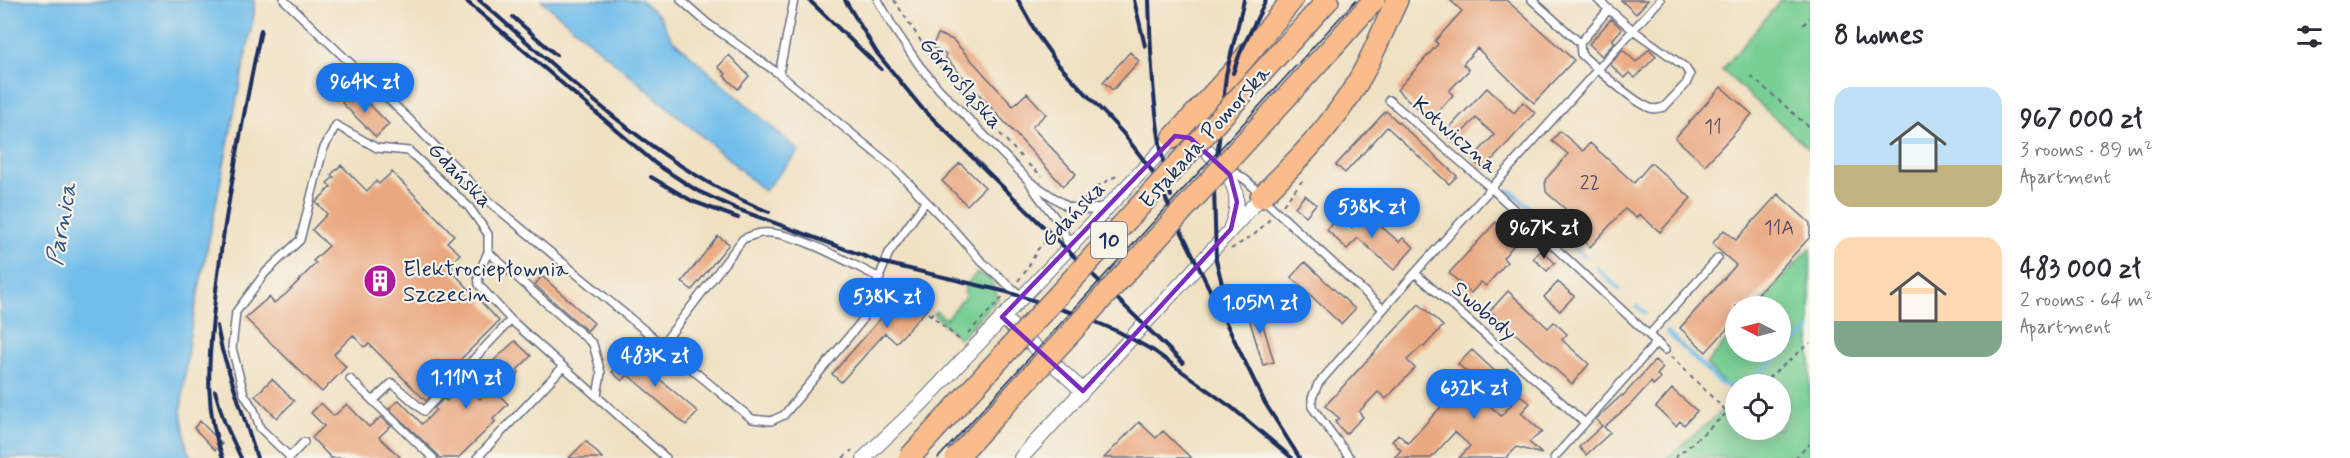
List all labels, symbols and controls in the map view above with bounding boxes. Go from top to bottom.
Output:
text: 8 homes [1834,19,1924,53]
icon: filters [2293,20,2326,53]
street label: Górnośląska [913,31,1008,135]
street label: Estakada Pomorska [1134,59,1278,215]
pin: 964K zł [310,63,420,114]
text: 964K zł [330,69,400,96]
street label: Kotwiczna [1406,91,1504,181]
text: 967 000 zł [2020,103,2142,137]
icon: home [1882,111,1954,183]
house number: 11 [1704,114,1722,141]
street label: Gdańska [421,136,498,214]
text: 3 rooms · 89 m² [2020,137,2153,164]
text: Apartment [2020,164,2111,191]
house number: 22 [1580,170,1600,197]
street label: Gdańska [1035,175,1112,253]
water label: Parnica [40,179,85,268]
pin: 538K zł [1317,188,1427,239]
text: 538K zł [1338,194,1406,221]
pin: 967K zł [1489,209,1599,260]
text: 967K zł [1509,215,1579,242]
house number: 11A [1764,215,1794,242]
road number: 10 [1091,222,1127,258]
text: 483 000 zł [2020,253,2141,287]
place label: Elektrociepłownia Szczecin [403,256,569,309]
icon: home [1882,261,1954,333]
building icon: Elektrociepłownia Szczecin [362,263,398,299]
street label: Swobody [1445,276,1522,348]
pin: 538K zł [832,278,942,329]
text: 538K zł [853,284,921,311]
pin: 1.05M zł [1198,284,1322,335]
text: 2 rooms · 64 m² [2020,287,2153,314]
text: 1.05M zł [1222,290,1298,317]
north arrow [1725,296,1791,362]
map controls [1725,296,1791,440]
text: Apartment [2020,314,2111,341]
pin: 483K zł [600,337,710,388]
text: 483K zł [621,343,689,370]
pin: 1.11M zł [404,359,528,410]
text: 1.11M zł [430,365,502,392]
pin: 632K zł [1419,369,1529,420]
button: locate [1725,374,1791,440]
text: 632K zł [1440,375,1508,402]

